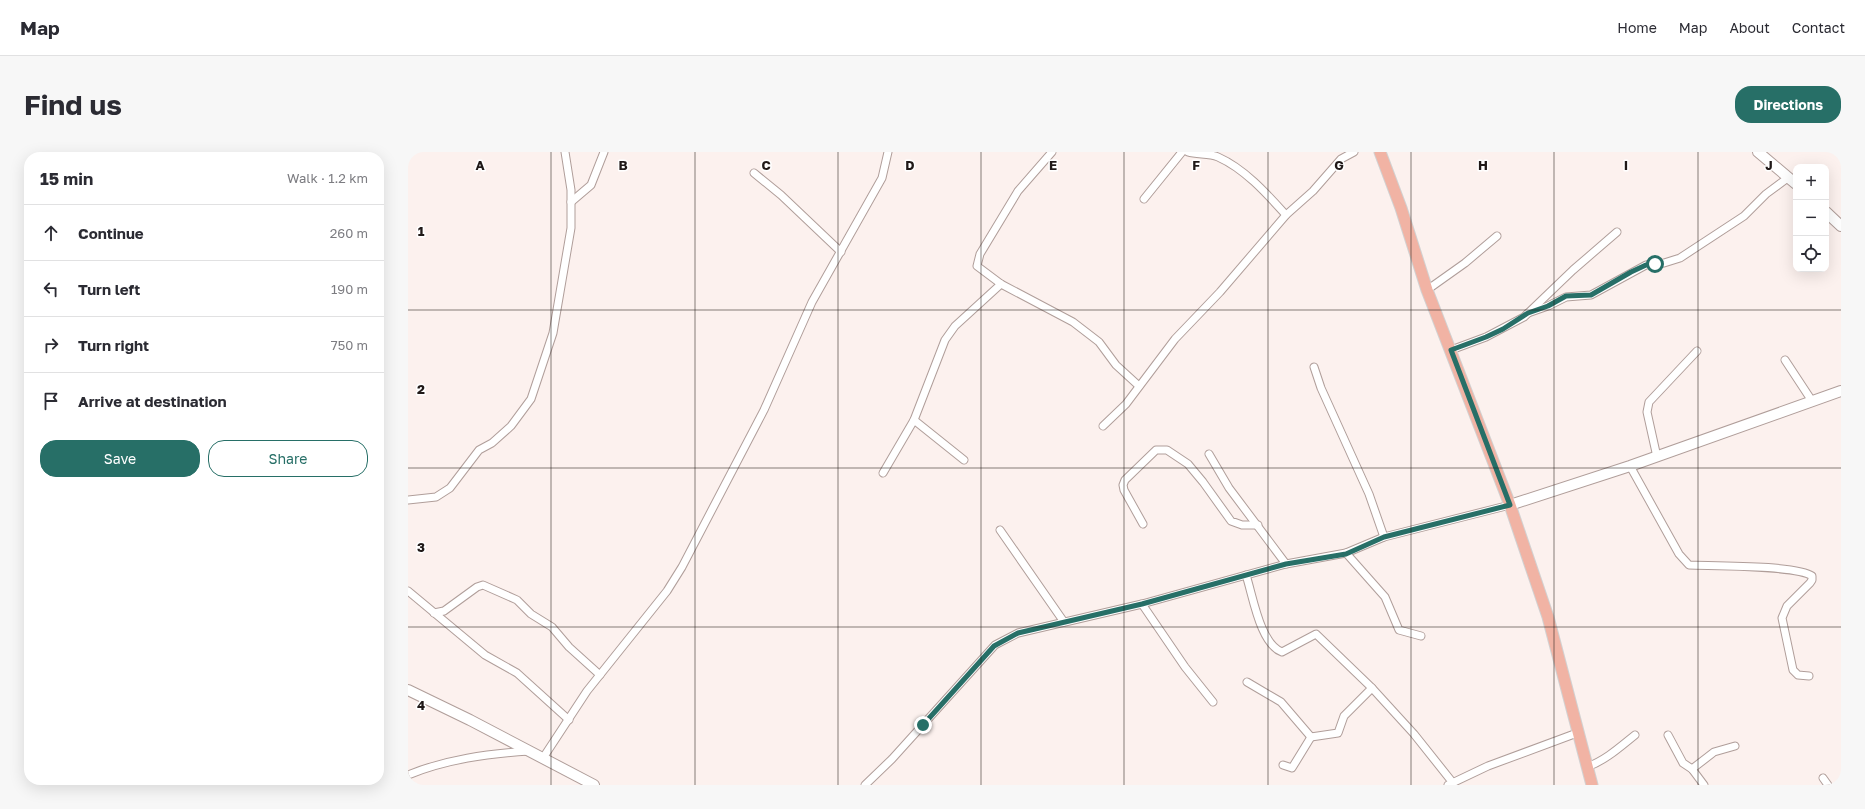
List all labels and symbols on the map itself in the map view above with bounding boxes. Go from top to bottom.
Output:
text: A [475,157,485,173]
text: B [618,157,628,173]
text: C [761,157,771,173]
text: D [905,157,915,173]
text: E [1049,157,1057,173]
text: F [1192,157,1200,173]
text: G [1334,157,1344,173]
text: H [1478,157,1488,173]
text: I [1624,157,1628,173]
text: J [1765,157,1773,173]
text: 1 [418,223,425,239]
route start [1646,255,1664,273]
text: 2 [417,381,425,397]
text: 3 [417,539,425,555]
text: 4 [417,697,425,713]
route end [914,716,932,734]

